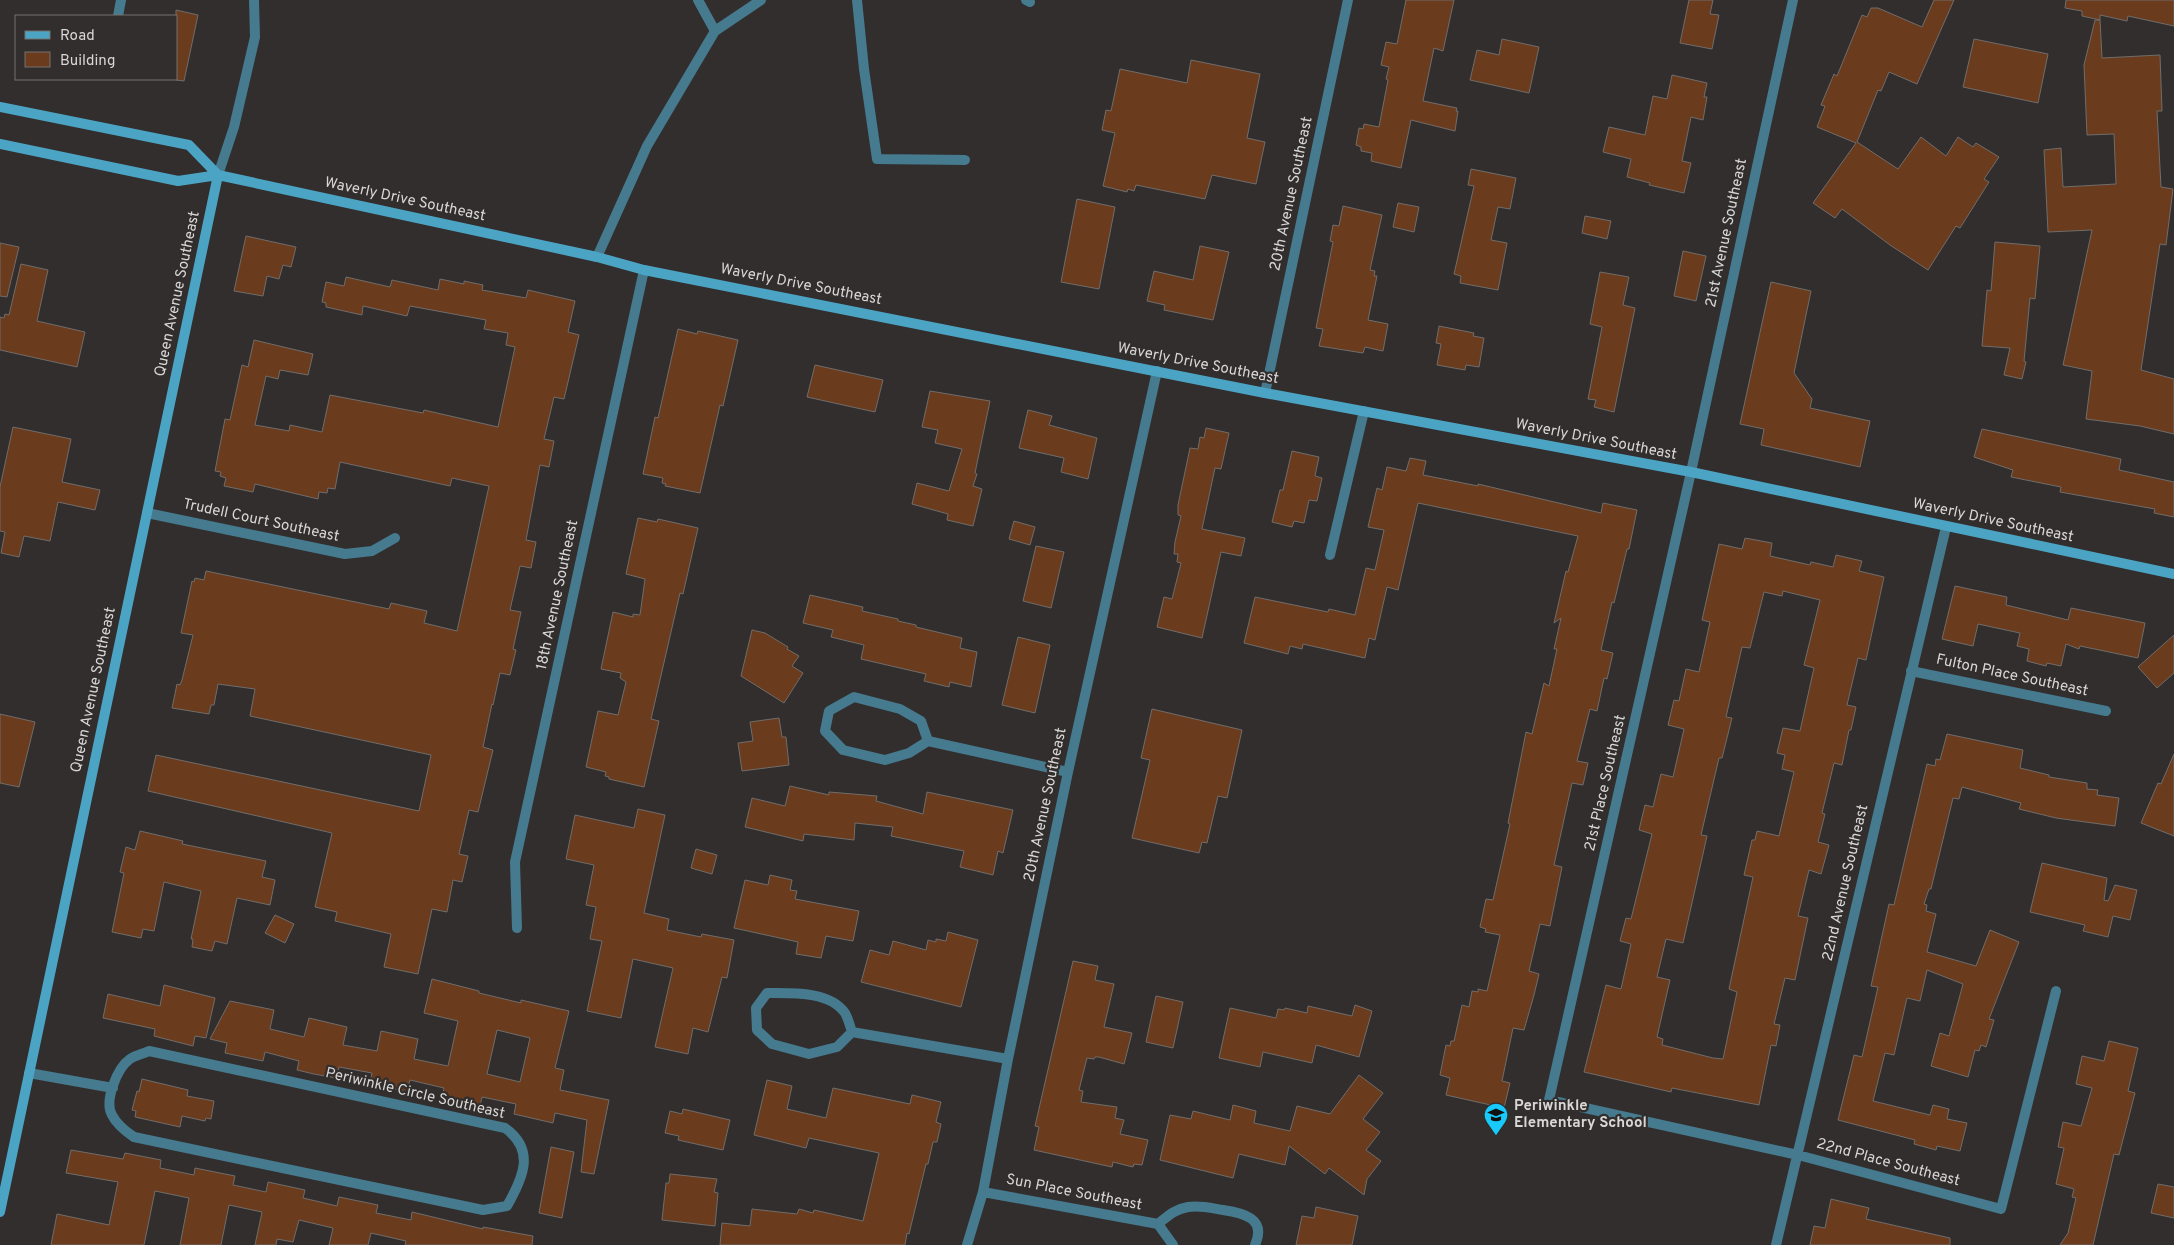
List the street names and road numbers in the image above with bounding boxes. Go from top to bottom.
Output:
street label: 20th Avenue Southeast [1266,115,1318,273]
street label: 21st Avenue Southeast [1702,157,1752,309]
street label: Waverly Drive Southeast [323,174,487,226]
street label: Queen Avenue Southeast [151,209,205,379]
street label: Waverly Drive Southeast [719,260,883,310]
street label: Waverly Drive Southeast [1116,339,1280,389]
street label: Waverly Drive Southeast [1514,415,1678,465]
street label: Trudell Court Southeast [181,495,341,547]
street label: Waverly Drive Southeast [1911,495,2075,547]
street label: 18th Avenue Southeast [533,518,583,672]
street label: Queen Avenue Southeast [67,605,121,775]
street label: Fulton Place Southeast [1934,651,2090,701]
street label: 21st Place Southeast [1581,713,1631,853]
street label: 20th Avenue Southeast [1020,726,1072,884]
street label: 22nd Avenue Southeast [1819,803,1873,963]
street label: Periwinkle Circle Southeast [323,1064,507,1124]
street label: 22nd Place Southeast [1814,1135,1962,1191]
street label: Sun Place Southeast [1004,1170,1144,1216]

